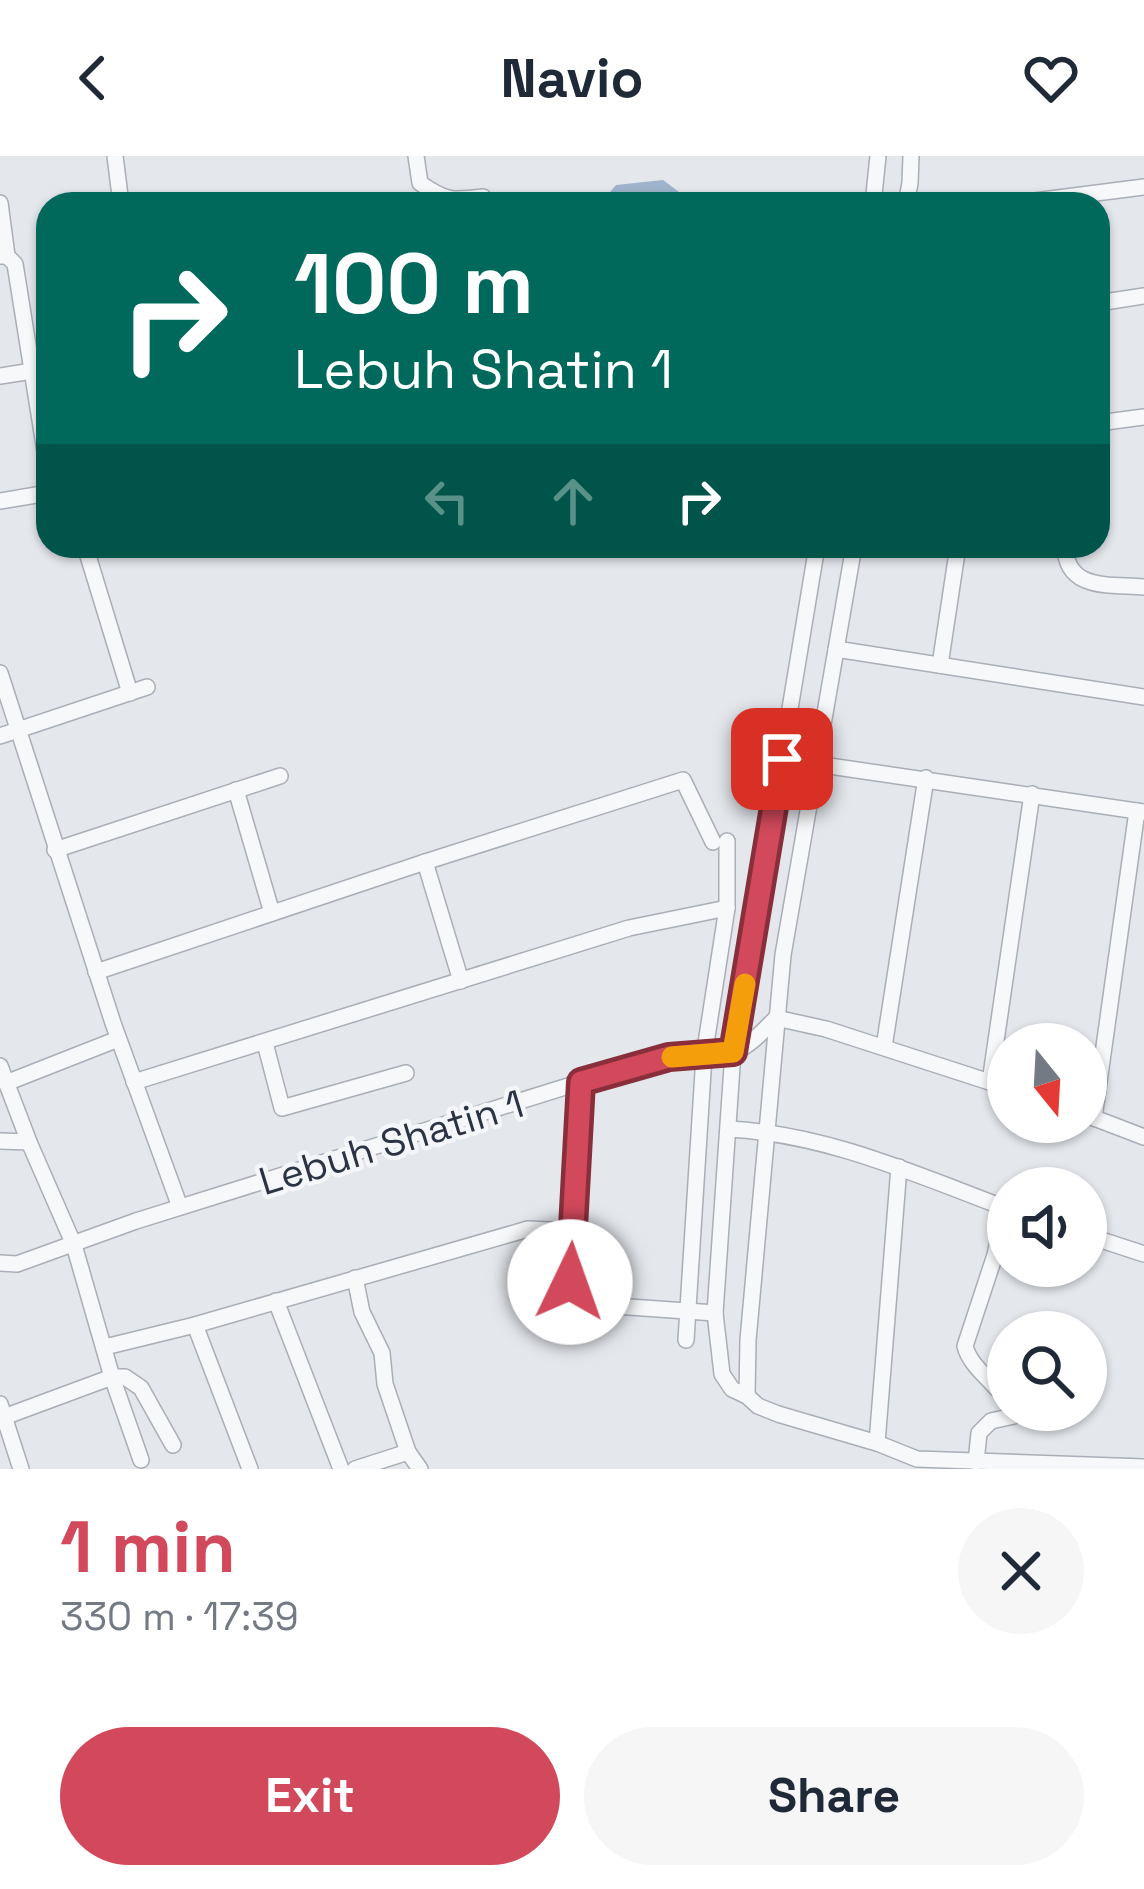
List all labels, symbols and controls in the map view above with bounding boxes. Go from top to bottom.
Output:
text: Navio [501,44,643,113]
icon: back [60,45,126,111]
icon: heart [1018,45,1084,111]
text: 100 m [294,230,534,338]
icon: right [96,240,252,396]
text: Lebuh Shatin 1 [294,335,673,404]
icon: left [414,468,480,534]
icon: ahead [540,468,606,534]
icon: right [666,468,732,534]
pin [731,708,833,810]
icon: arrive [749,726,815,792]
north arrow [987,1023,1107,1143]
map controls [987,1023,1107,1431]
street label: Lebuh Shatin 1 [253,1079,529,1206]
button: sound [987,1167,1107,1287]
position arrow [507,1219,633,1345]
button: search [987,1311,1107,1431]
text: 1 min [60,1501,236,1593]
button: close [958,1508,1084,1634]
text: 330 m · 17:39 [60,1592,299,1641]
button: Exit [60,1727,560,1865]
button: Share [584,1727,1084,1865]

